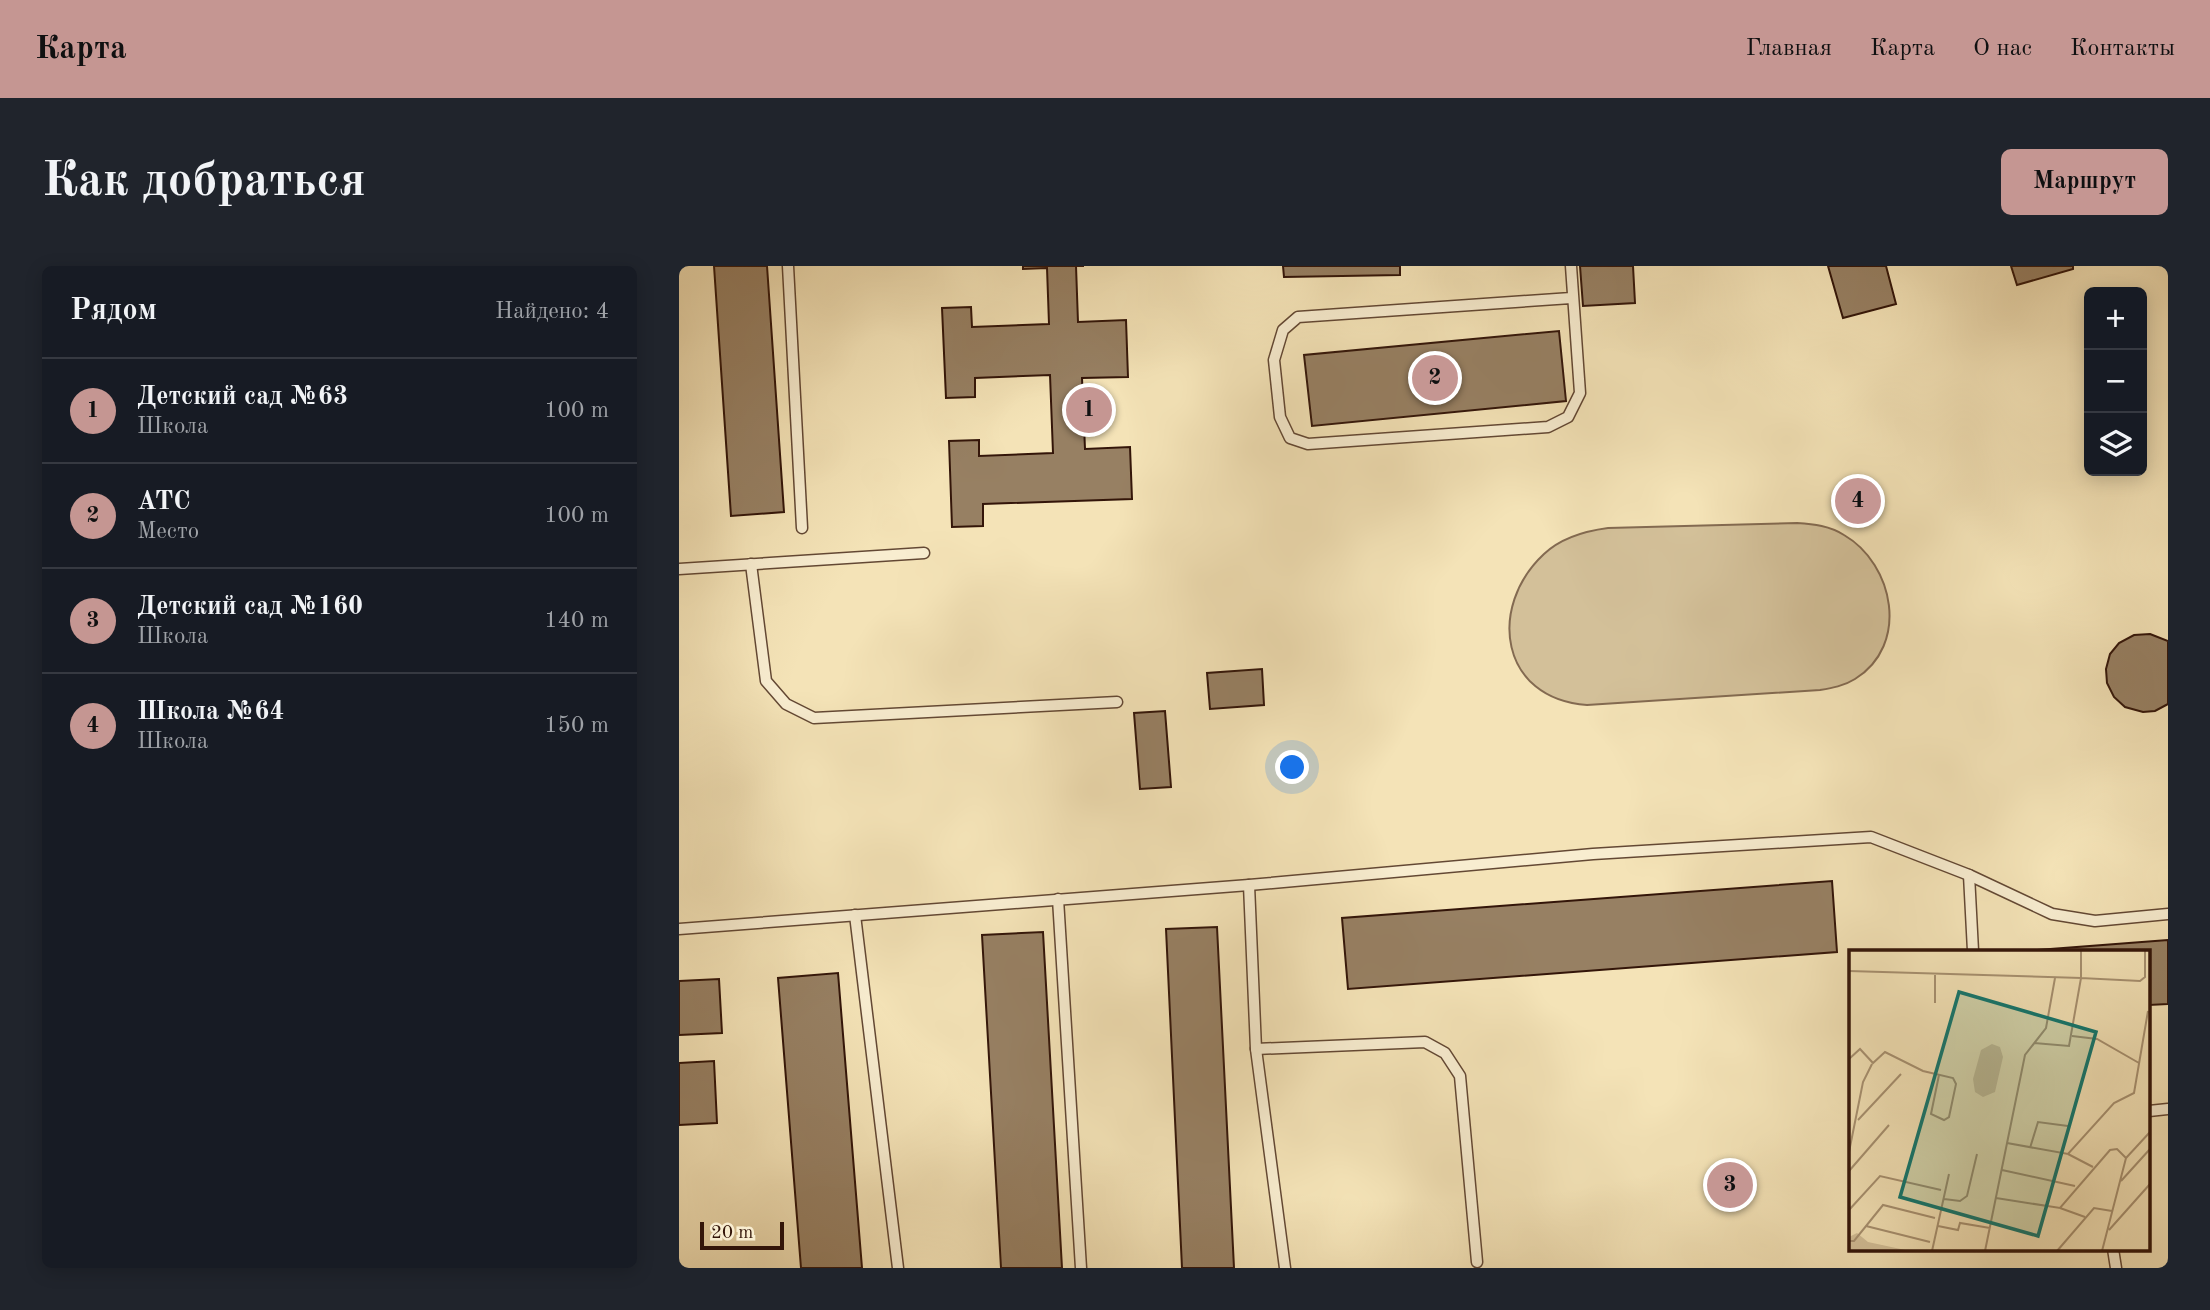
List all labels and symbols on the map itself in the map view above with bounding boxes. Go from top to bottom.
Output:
pin: 2 [1412,352,1458,404]
pin: 1 [1066,384,1112,436]
pin: 4 [1835,475,1881,527]
your location [1275,750,1309,784]
inset map [1849,950,2151,1250]
pin: 3 [1707,1159,1753,1211]
scale bar [700,1219,784,1251]

